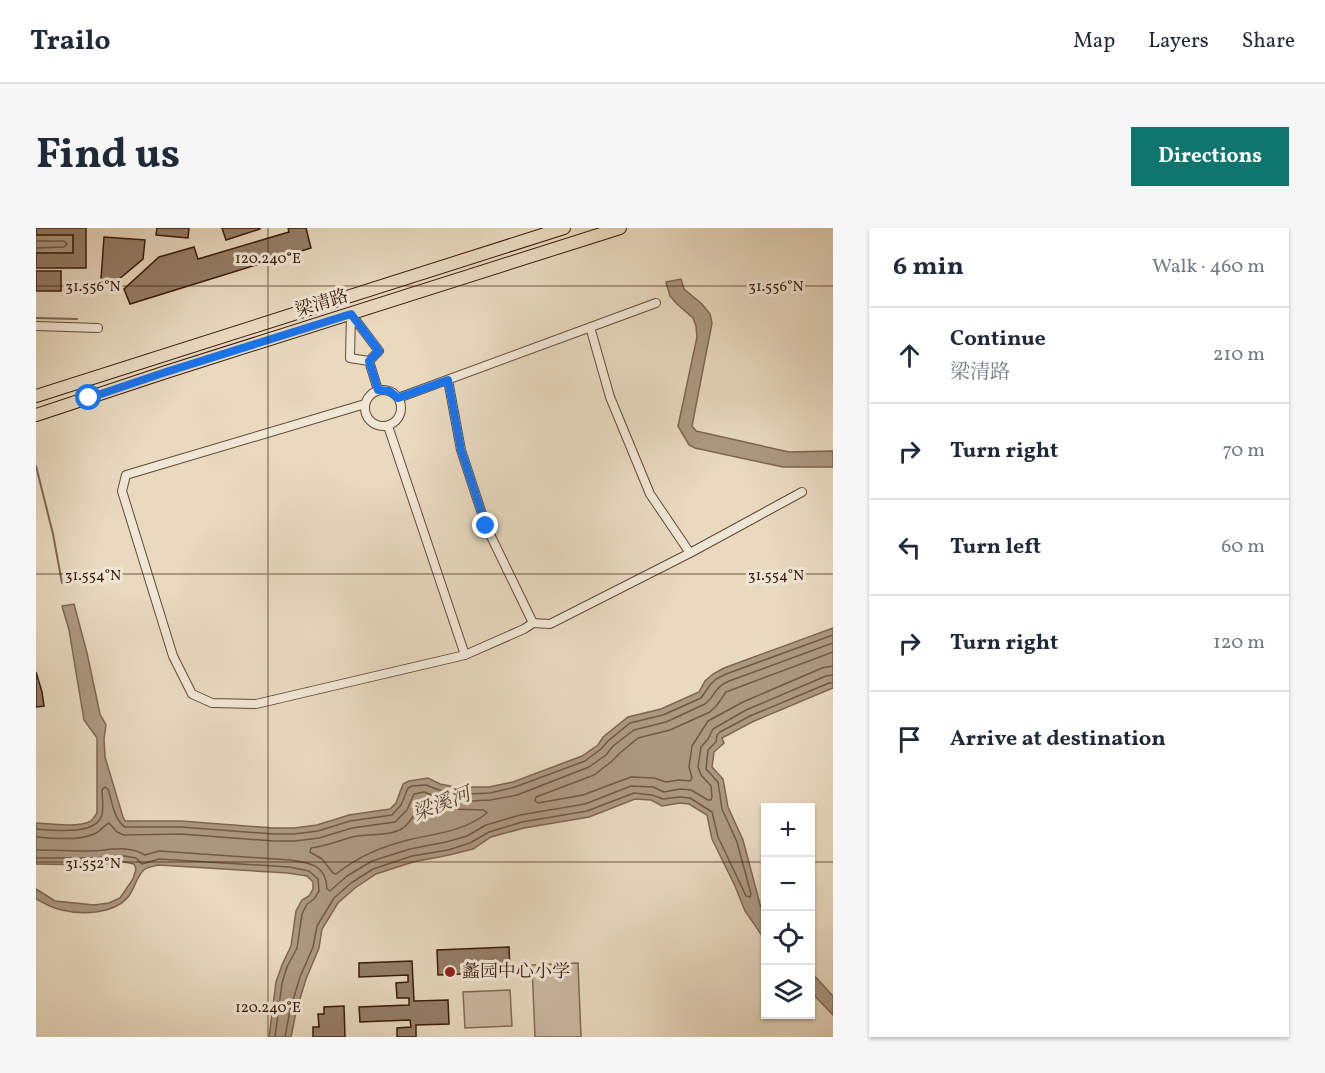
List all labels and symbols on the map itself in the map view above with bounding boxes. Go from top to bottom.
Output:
text: 120.240°E [235,249,301,270]
text: 31.556°N [65,277,121,298]
text: 31.556°N [748,277,804,298]
street label: 梁清路 [293,284,351,324]
route start [75,384,101,410]
route end [472,512,498,538]
text: 31.554°N [65,566,121,587]
text: 31.554°N [748,566,804,587]
water label: 梁溪河 [409,780,478,829]
text: 31.552°N [65,854,121,875]
place label: 蠡园中心小学 [462,960,570,985]
marker: 蠡园中心小学 [443,965,457,979]
text: 120.240°E [235,998,301,1019]

